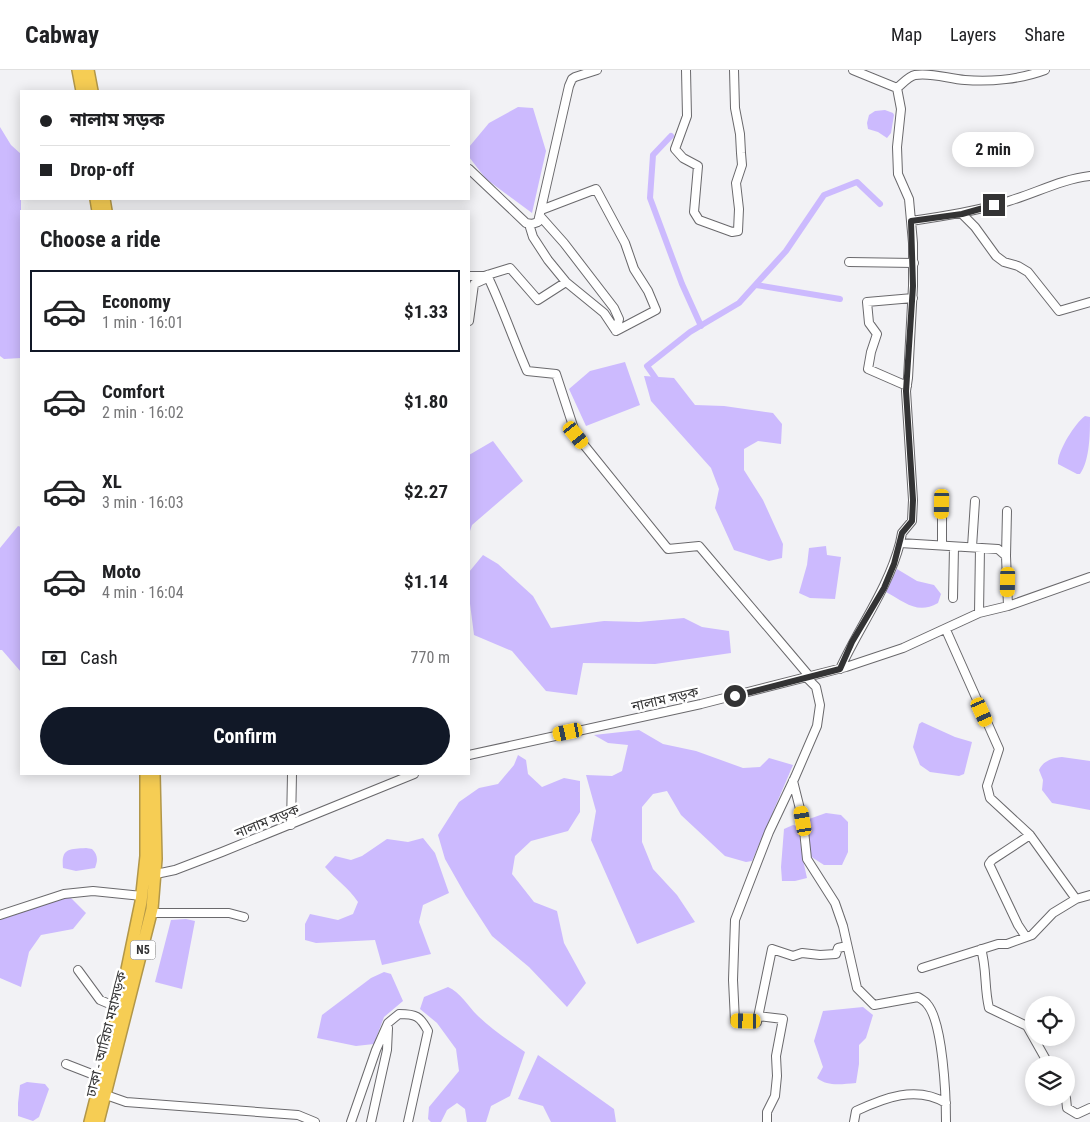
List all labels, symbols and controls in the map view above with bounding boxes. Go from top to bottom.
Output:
text: Cabway [25,21,99,49]
text: Map [891,24,922,45]
text: Layers [950,24,997,45]
text: Share [1025,24,1065,45]
text: নালাম সড়ক [70,108,165,131]
callout: 2 min [953,132,1035,168]
text: 2 min [975,140,1011,159]
text: Drop-off [70,158,134,181]
route end [983,194,1005,216]
text: Choose a ride [40,227,161,252]
icon: car [42,289,87,334]
text: Economy [102,290,171,313]
text: $1.33 [404,300,448,323]
text: 1 min · 16:01 [102,313,184,332]
icon: car [42,379,87,424]
text: Comfort [102,380,165,403]
text: $1.80 [404,390,448,413]
text: 2 min · 16:02 [102,403,184,422]
car [560,419,591,451]
icon: car [42,469,87,514]
text: XL [102,470,122,493]
text: $2.27 [404,480,448,503]
car [934,489,949,519]
text: 3 min · 16:03 [102,493,184,512]
icon: car [42,559,87,604]
text: Moto [102,560,141,583]
car [1000,567,1015,597]
text: $1.14 [404,570,448,593]
text: 4 min · 16:04 [102,583,184,602]
icon: cash [40,644,68,672]
text: Cash [80,646,118,669]
text: 770 m [411,648,450,667]
street label: নালাম সড়ক [629,683,701,715]
route start [724,685,746,707]
car [969,695,994,729]
button: Confirm [40,707,450,765]
car [551,722,584,742]
street label: নালাম সড়ক [232,801,302,842]
car [793,805,812,837]
road number: N5 [130,940,156,960]
street label: ঢাকা - আরিচা মহাসড়ক [82,969,130,1099]
map controls [1025,996,1075,1106]
button: locate [1025,996,1075,1046]
car [730,1013,761,1029]
button: layers [1025,1056,1075,1106]

